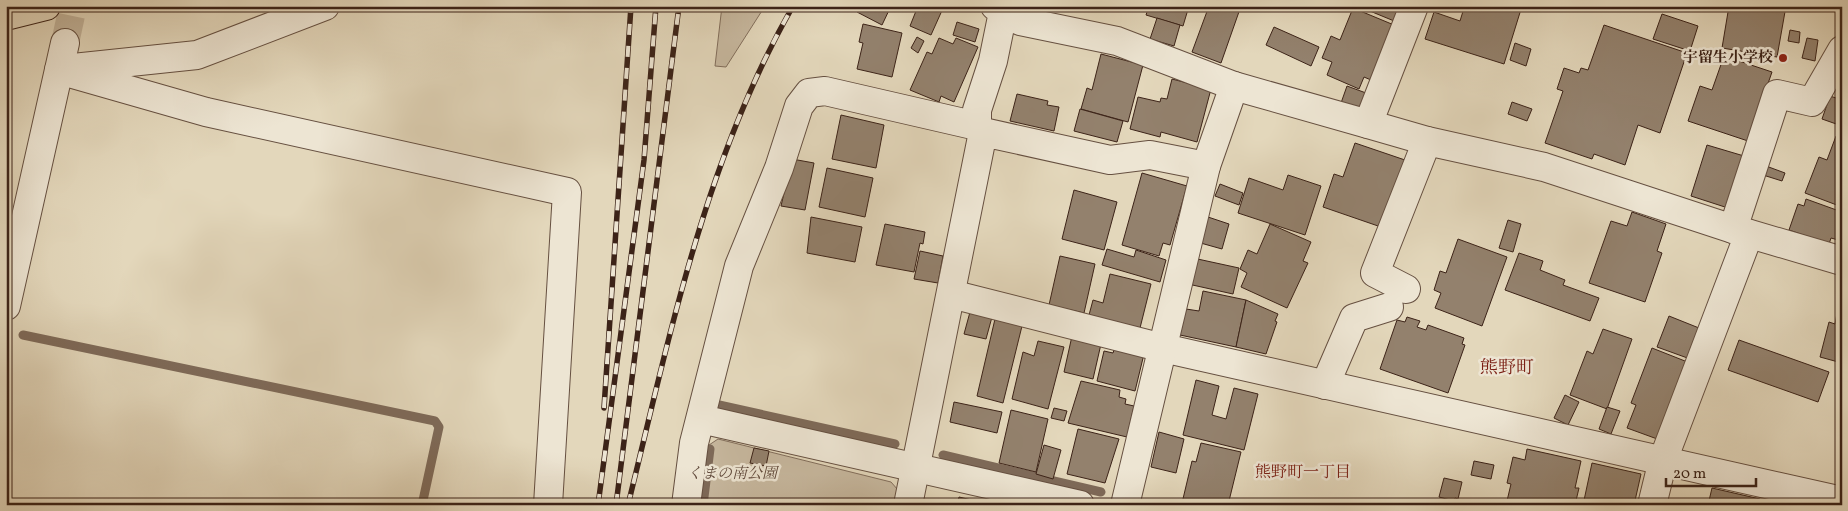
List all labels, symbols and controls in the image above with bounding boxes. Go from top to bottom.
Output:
place label: 宇留生小学校 [1683,48,1773,69]
marker: 宇留生小学校 [1777,52,1789,64]
district label: 熊野町 [1480,356,1534,381]
scale bar [1666,456,1756,488]
district label: 熊野町一丁目 [1255,462,1351,484]
park label: くまの南公園 [687,464,780,485]
text: 20 m [1673,464,1706,485]

